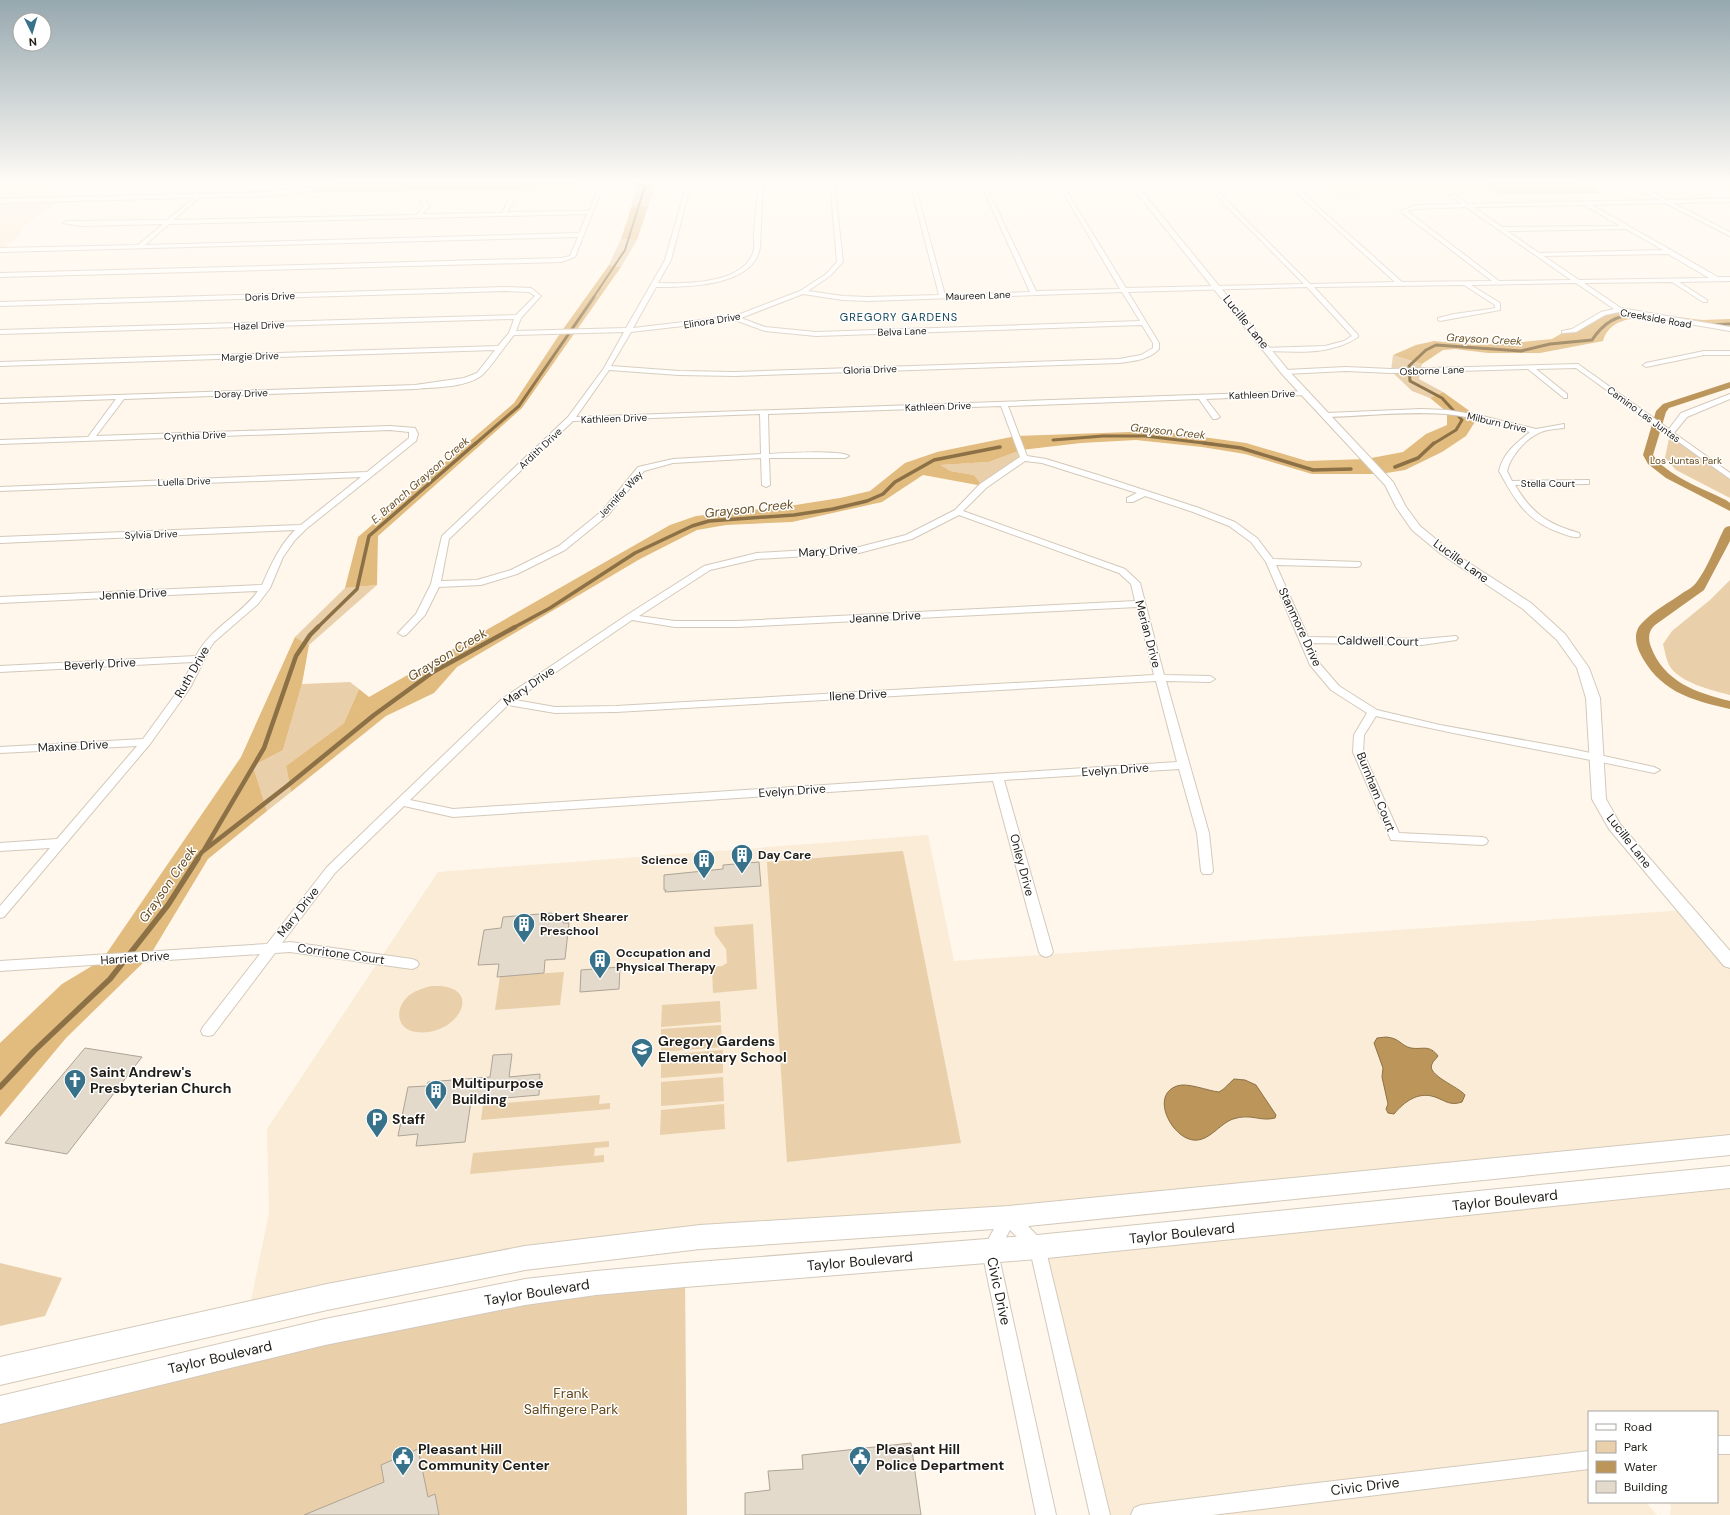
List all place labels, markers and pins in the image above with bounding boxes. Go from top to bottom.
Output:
building icon: Day Care [729,842,755,875]
building icon: Science [691,847,717,880]
place label: Day Care [758,847,811,863]
place label: Science [641,852,688,868]
place label: Robert Shearer Preschool [540,909,628,939]
building icon: Robert Shearer Preschool [511,911,537,944]
place label: Occupation and Physical Therapy [616,945,717,975]
building icon: Occupation and Physical Therapy [587,947,613,980]
place label: Gregory Gardens Elementary School [658,1032,787,1066]
school or university icon: Gregory Gardens Elementary School [629,1036,655,1069]
place label: Saint Andrew's Presbyterian Church [90,1063,231,1097]
church icon: Saint Andrew's Presbyterian Church [62,1067,88,1100]
place label: Multipurpose Building [452,1074,544,1108]
building icon: Multipurpose Building [423,1078,449,1111]
parking icon: Staff [364,1106,390,1139]
place label: Staff [392,1110,425,1128]
place label: Pleasant Hill Community Center [418,1440,550,1474]
place label: Pleasant Hill Police Department [876,1440,1004,1474]
public building icon: Pleasant Hill Community Center [390,1444,416,1477]
public building icon: Pleasant Hill Police Department [847,1444,873,1477]

